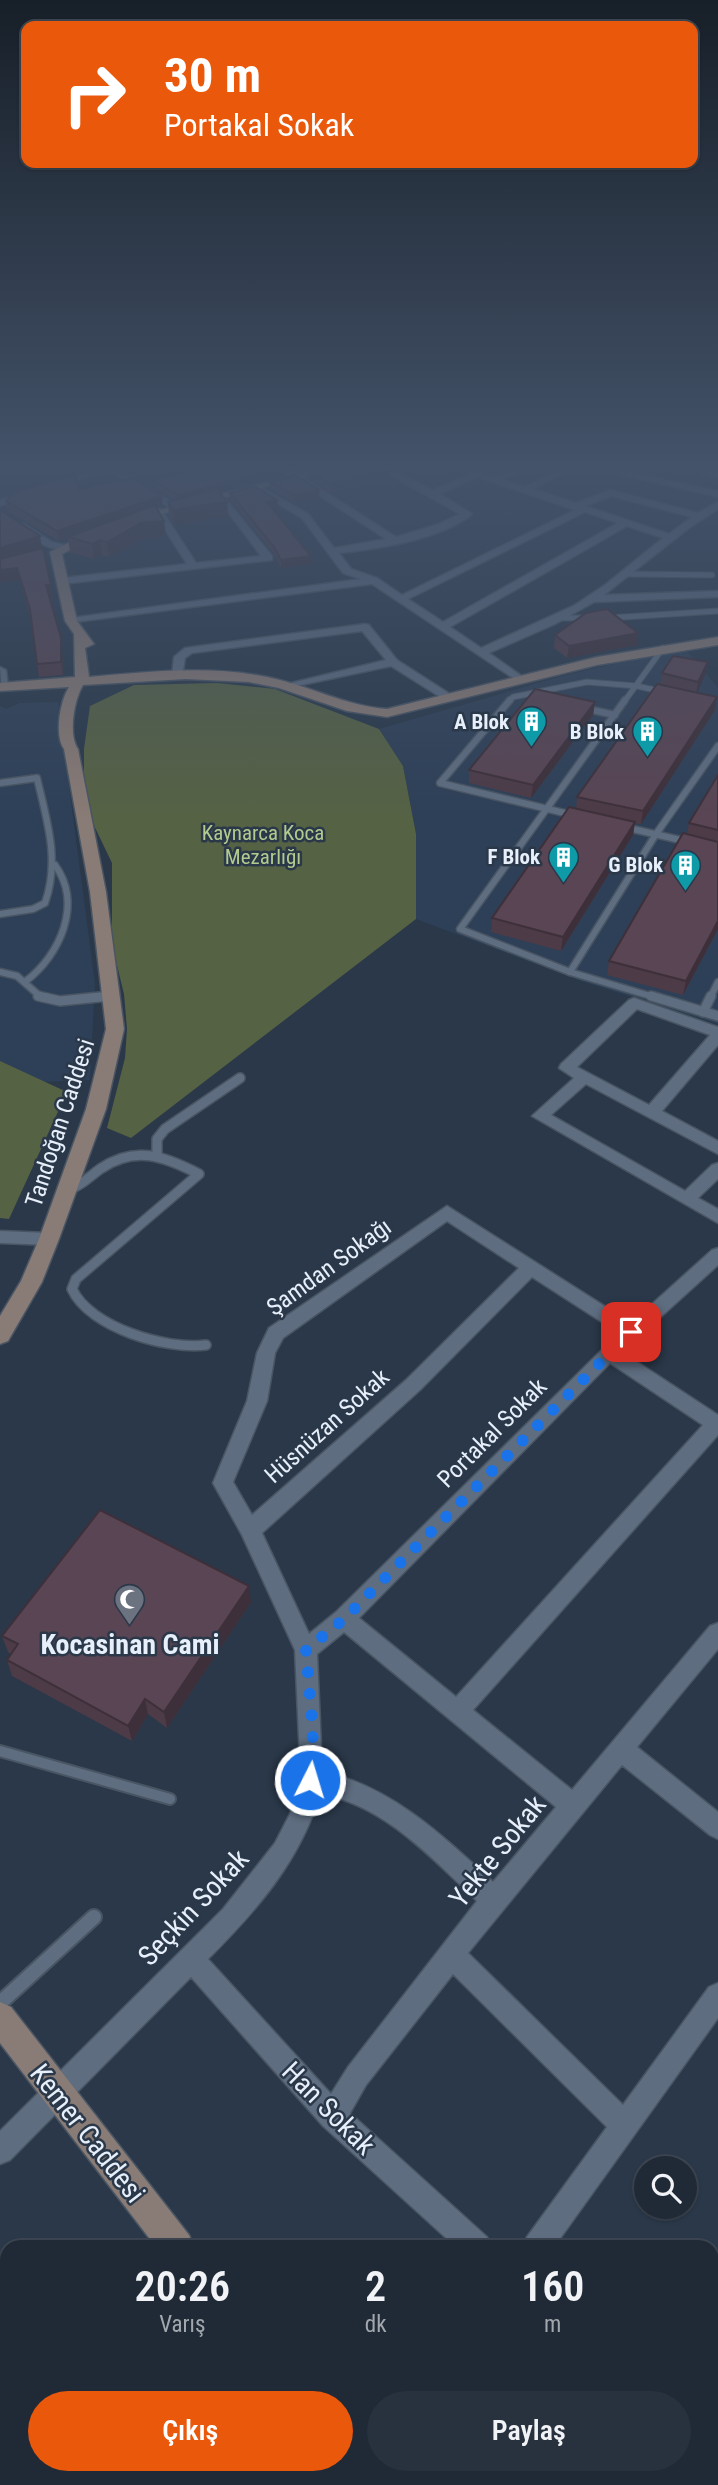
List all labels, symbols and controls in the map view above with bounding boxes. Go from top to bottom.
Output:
text: 30 m [164,47,261,104]
icon: right [49,49,140,140]
text: Portakal Sokak [164,106,354,144]
building icon: A Blok [515,705,549,749]
place label: A Blok [454,710,510,734]
building icon: B Blok [630,715,664,759]
place label: B Blok [570,720,625,744]
park label: Kaynarca Koca Mezarlığı [202,821,324,869]
building icon: F Blok [546,840,580,884]
place label: F Blok [488,845,541,869]
building icon: G Blok [669,848,703,892]
place label: G Blok [608,853,664,877]
street label: Tandoğan Caddesi [20,1035,100,1211]
street label: Şamdan Sokağı [261,1213,397,1321]
pin [601,1302,661,1362]
icon: arrive [612,1313,650,1351]
street label: Hüsnüzan Sokak [259,1363,395,1489]
street label: Portakal Sokak [432,1373,552,1493]
mosque icon: Kocasinan Cami [113,1583,147,1627]
place label: Kocasinan Cami [40,1628,220,1661]
position arrow [273,1743,347,1817]
street label: Yekte Sokak [442,1788,553,1914]
street label: Seçkin Sokak [131,1842,256,1972]
street label: Han Sokak [275,2055,382,2162]
street label: Kemer Caddesi [23,2058,152,2209]
map controls [634,2156,697,2219]
button: search [634,2156,697,2219]
text: 20:26 [135,2262,230,2311]
text: 2 [365,2262,386,2311]
text: 160 [521,2262,584,2311]
text: Varış [159,2311,206,2338]
text: dk [365,2311,387,2338]
text: m [544,2311,561,2338]
button: Çıkış [28,2391,353,2471]
button: Paylaş [367,2391,691,2471]

